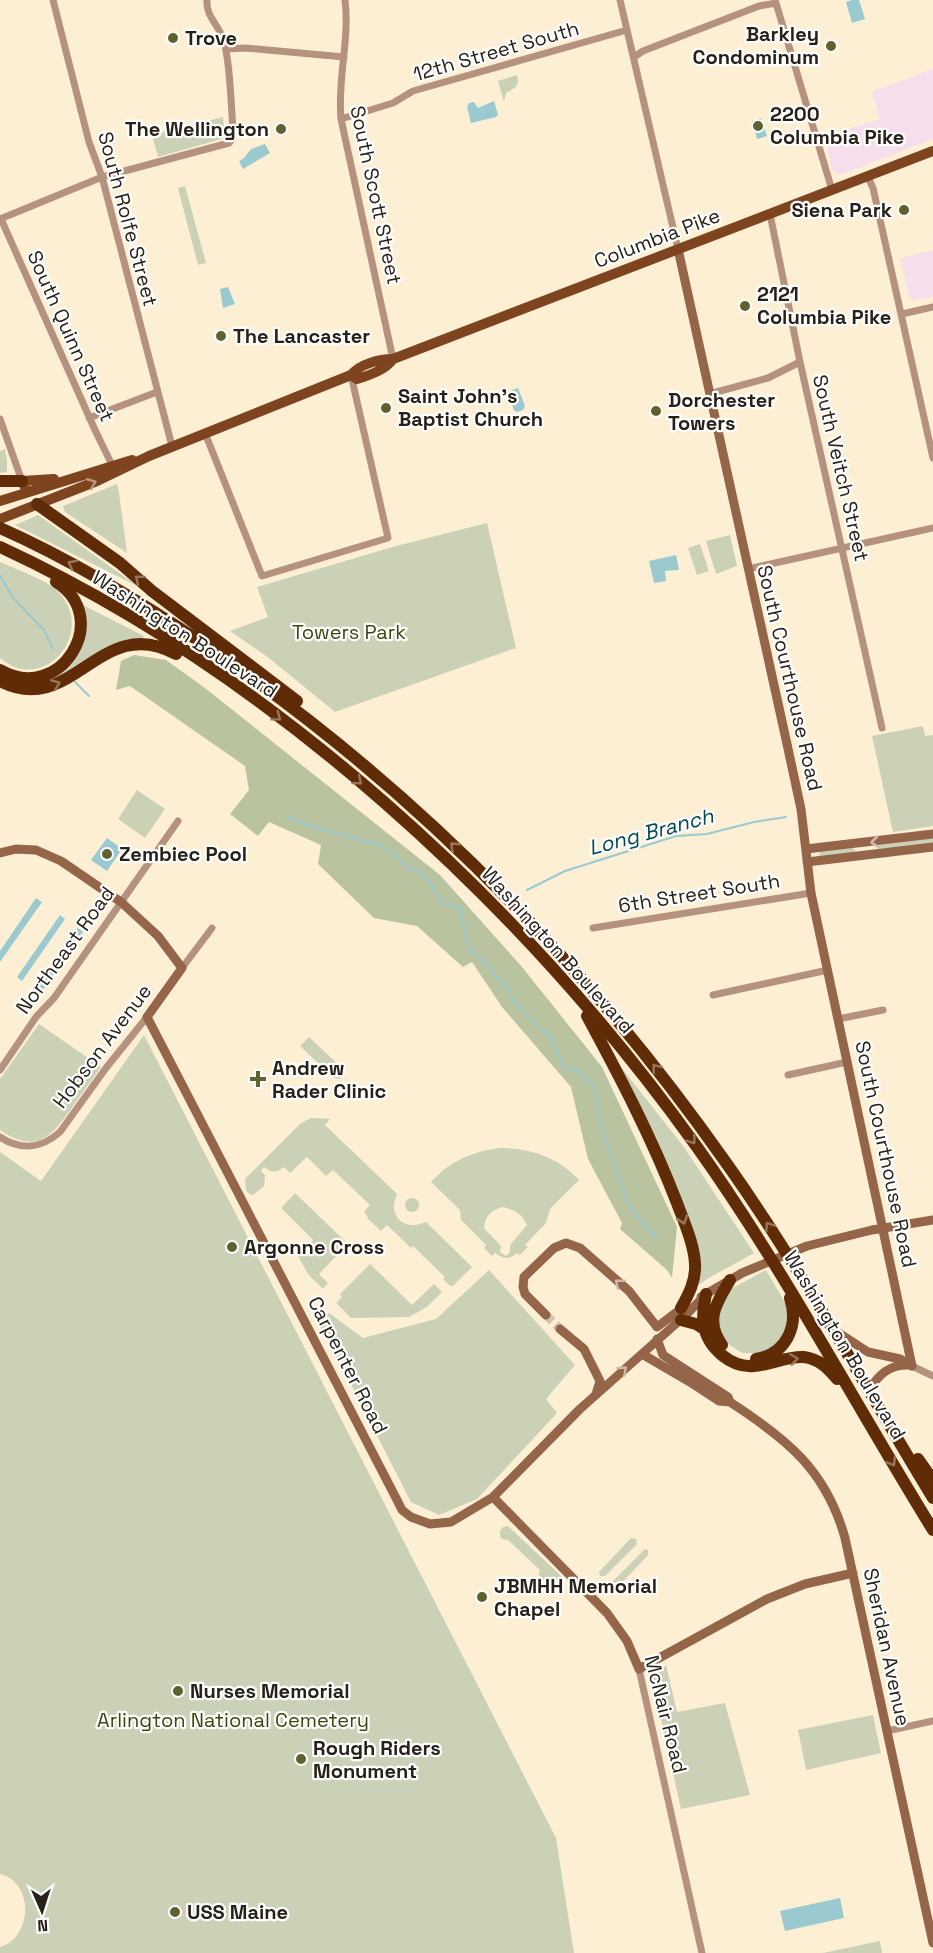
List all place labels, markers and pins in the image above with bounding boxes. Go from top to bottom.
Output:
place label: Barkley Condominum [693,21,819,70]
place label: Trove [185,25,237,51]
marker: Trove [166,31,180,45]
marker: Barkley Condominum [824,39,838,53]
place label: 2200 Columbia Pike [770,101,904,150]
place label: The Wellington [125,116,269,142]
marker: 2200 Columbia Pike [751,119,765,133]
marker: The Wellington [274,122,288,136]
place label: Siena Park [791,197,892,223]
marker: Siena Park [897,203,911,217]
place label: 2121 Columbia Pike [757,281,891,330]
marker: 2121 Columbia Pike [738,299,752,313]
place label: The Lancaster [233,323,370,349]
marker: The Lancaster [214,329,228,343]
place label: Saint John's Baptist Church [398,383,543,432]
place label: Dorchester Towers [668,387,775,436]
marker: Saint John's Baptist Church [379,401,393,415]
marker: Dorchester Towers [649,404,663,418]
place label: Zembiec Pool [119,841,247,867]
marker: Zembiec Pool [100,847,114,861]
place label: Andrew Rader Clinic [272,1055,386,1104]
marker: Andrew Rader Clinic [249,1070,267,1088]
place label: Argonne Cross [244,1234,384,1260]
marker: Argonne Cross [225,1240,239,1254]
place label: JBMHH Memorial Chapel [494,1573,657,1622]
marker: JBMHH Memorial Chapel [475,1590,489,1604]
place label: Nurses Memorial [190,1678,350,1704]
marker: Nurses Memorial [171,1684,185,1698]
place label: Rough Riders Monument [313,1735,441,1784]
marker: Rough Riders Monument [294,1752,308,1766]
place label: USS Maine [187,1899,288,1925]
marker: USS Maine [168,1905,182,1919]

